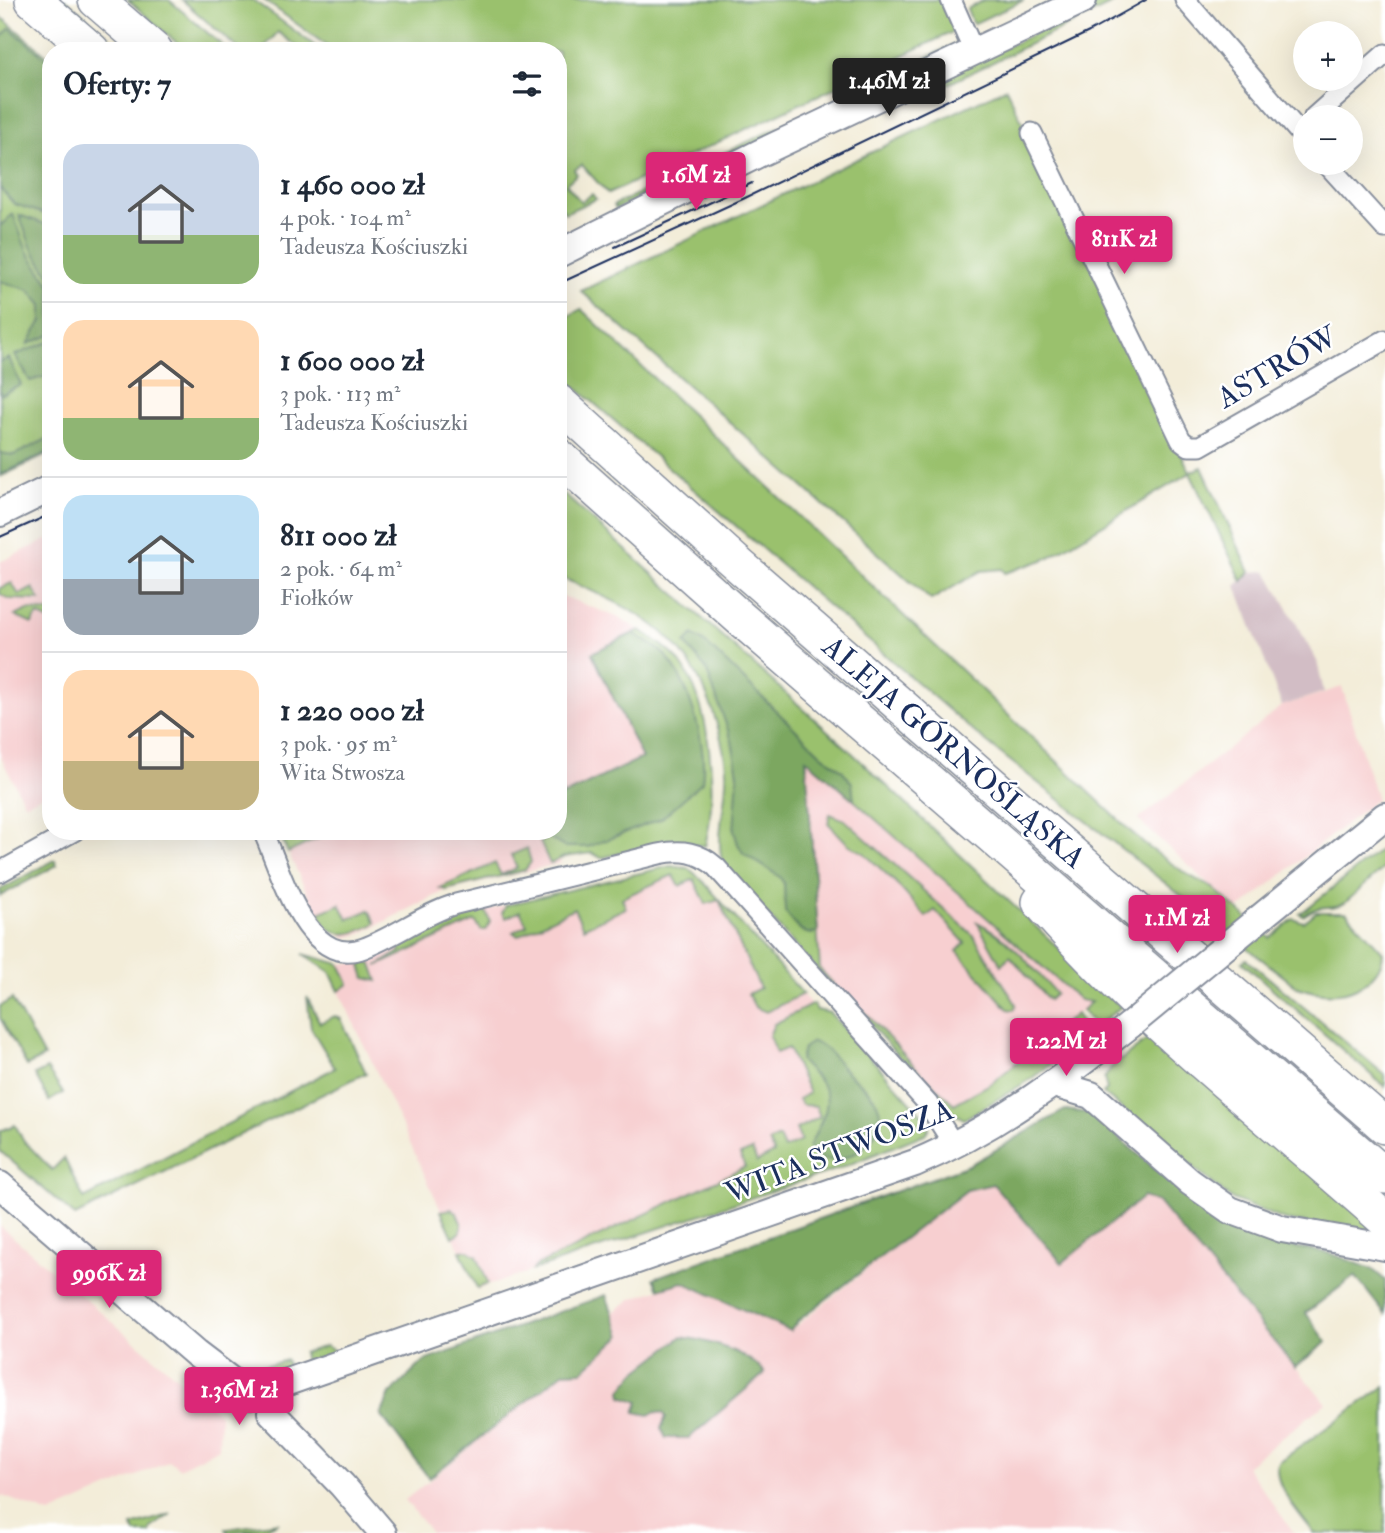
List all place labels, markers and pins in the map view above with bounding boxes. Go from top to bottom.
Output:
pin: 1.46M zł [817,58,961,118]
pin: 1.6M zł [631,152,761,212]
pin: 811K zł [1059,216,1189,276]
pin: 1.1M zł [1112,895,1242,955]
pin: 1.22M zł [994,1018,1138,1078]
pin: 996K zł [44,1250,174,1310]
pin: 1.36M zł [167,1368,311,1427]

